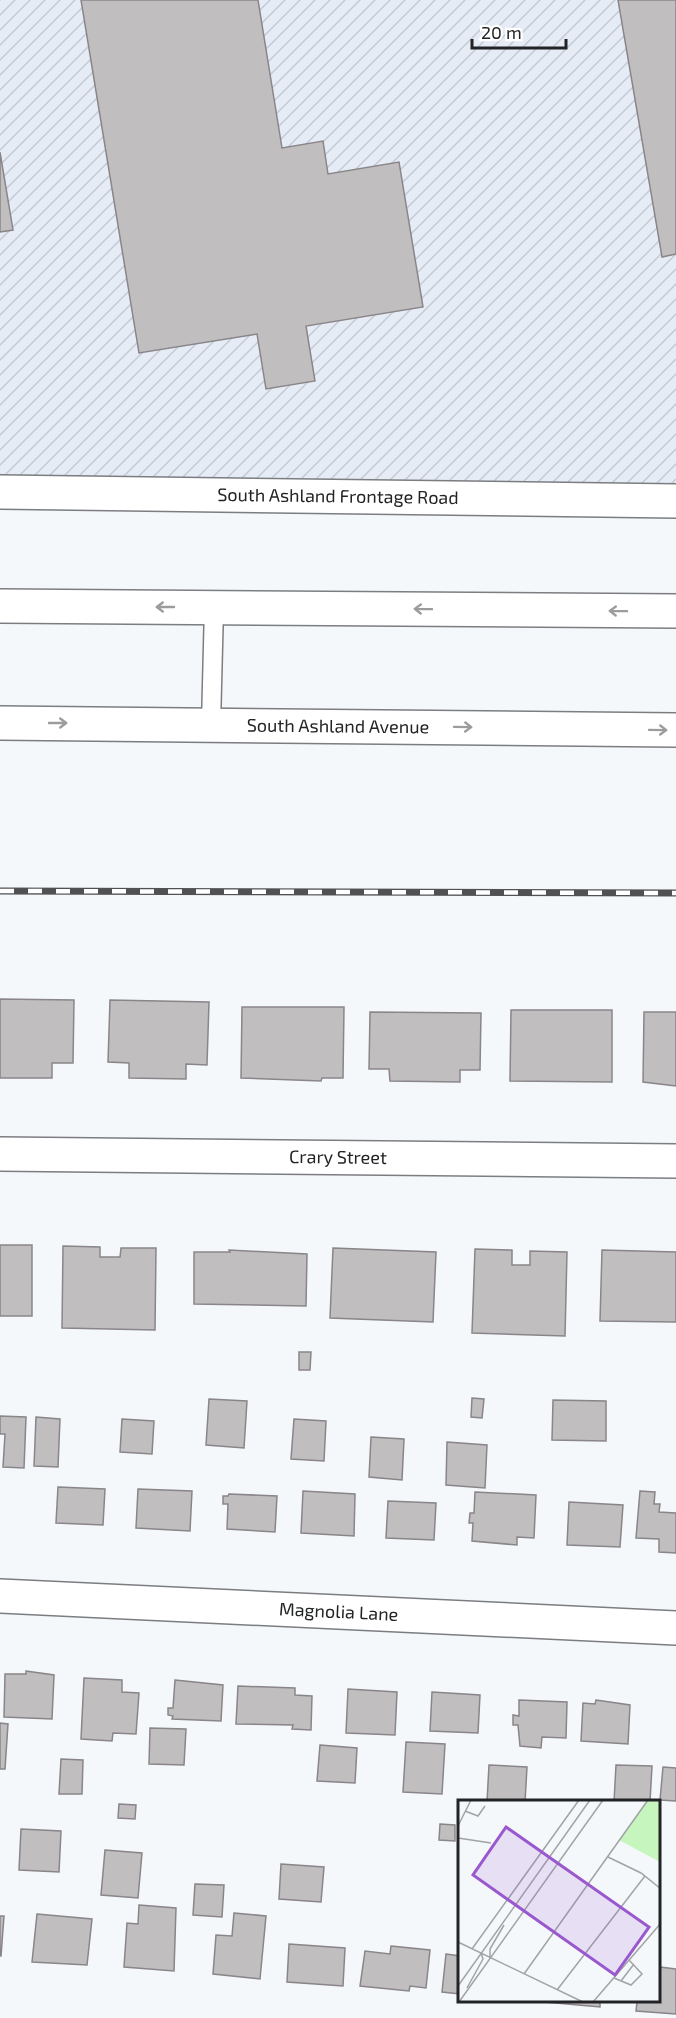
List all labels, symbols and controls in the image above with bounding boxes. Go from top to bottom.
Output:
scale bar [472,12,566,50]
text: 20 m [481,21,522,43]
street label: South Ashland Frontage Road [217,483,459,508]
one-way arrow [155,601,175,613]
one-way arrow [413,603,433,615]
one-way arrow [608,605,628,617]
street label: South Ashland Avenue [247,714,429,737]
one-way arrow [48,717,68,729]
one-way arrow [453,722,473,733]
one-way arrow [648,724,668,736]
street label: Crary Street [289,1145,387,1168]
street label: Magnolia Lane [278,1597,399,1625]
inset map [458,1800,661,2003]

